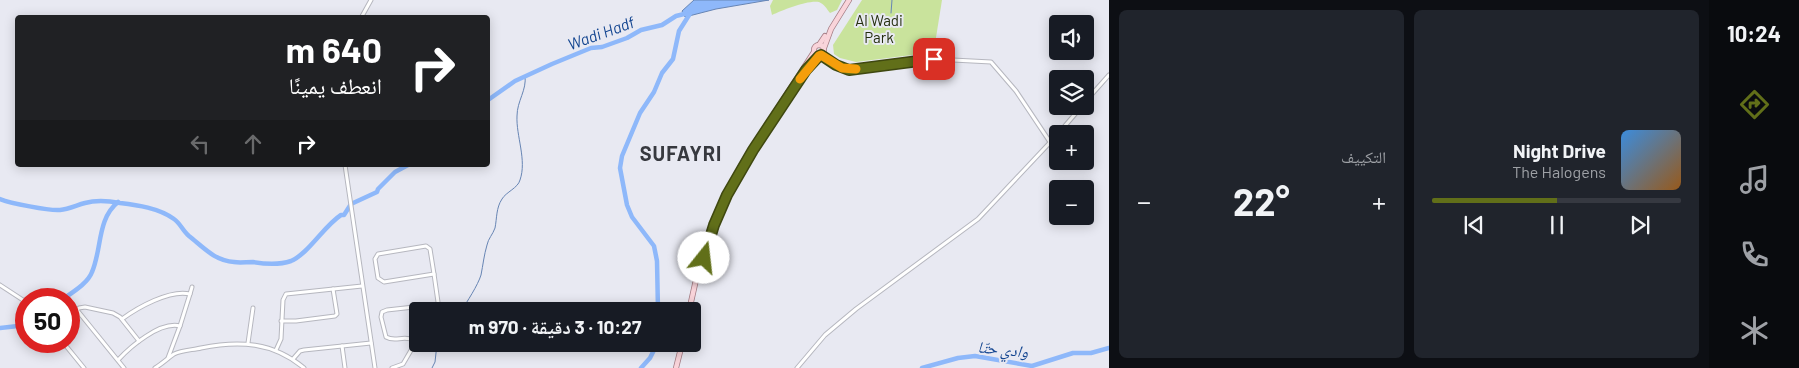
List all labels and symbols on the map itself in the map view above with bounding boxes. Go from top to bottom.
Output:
park label: Al Wadi Park [855,11,903,46]
water label: Wadi Hadf [565,12,637,53]
pin [913,38,955,80]
district label: SUFAYRI [640,141,722,165]
position arrow [677,231,729,283]
speed limit sign: 50 [15,288,80,353]
water label: وادي حتّا [976,336,1030,365]

